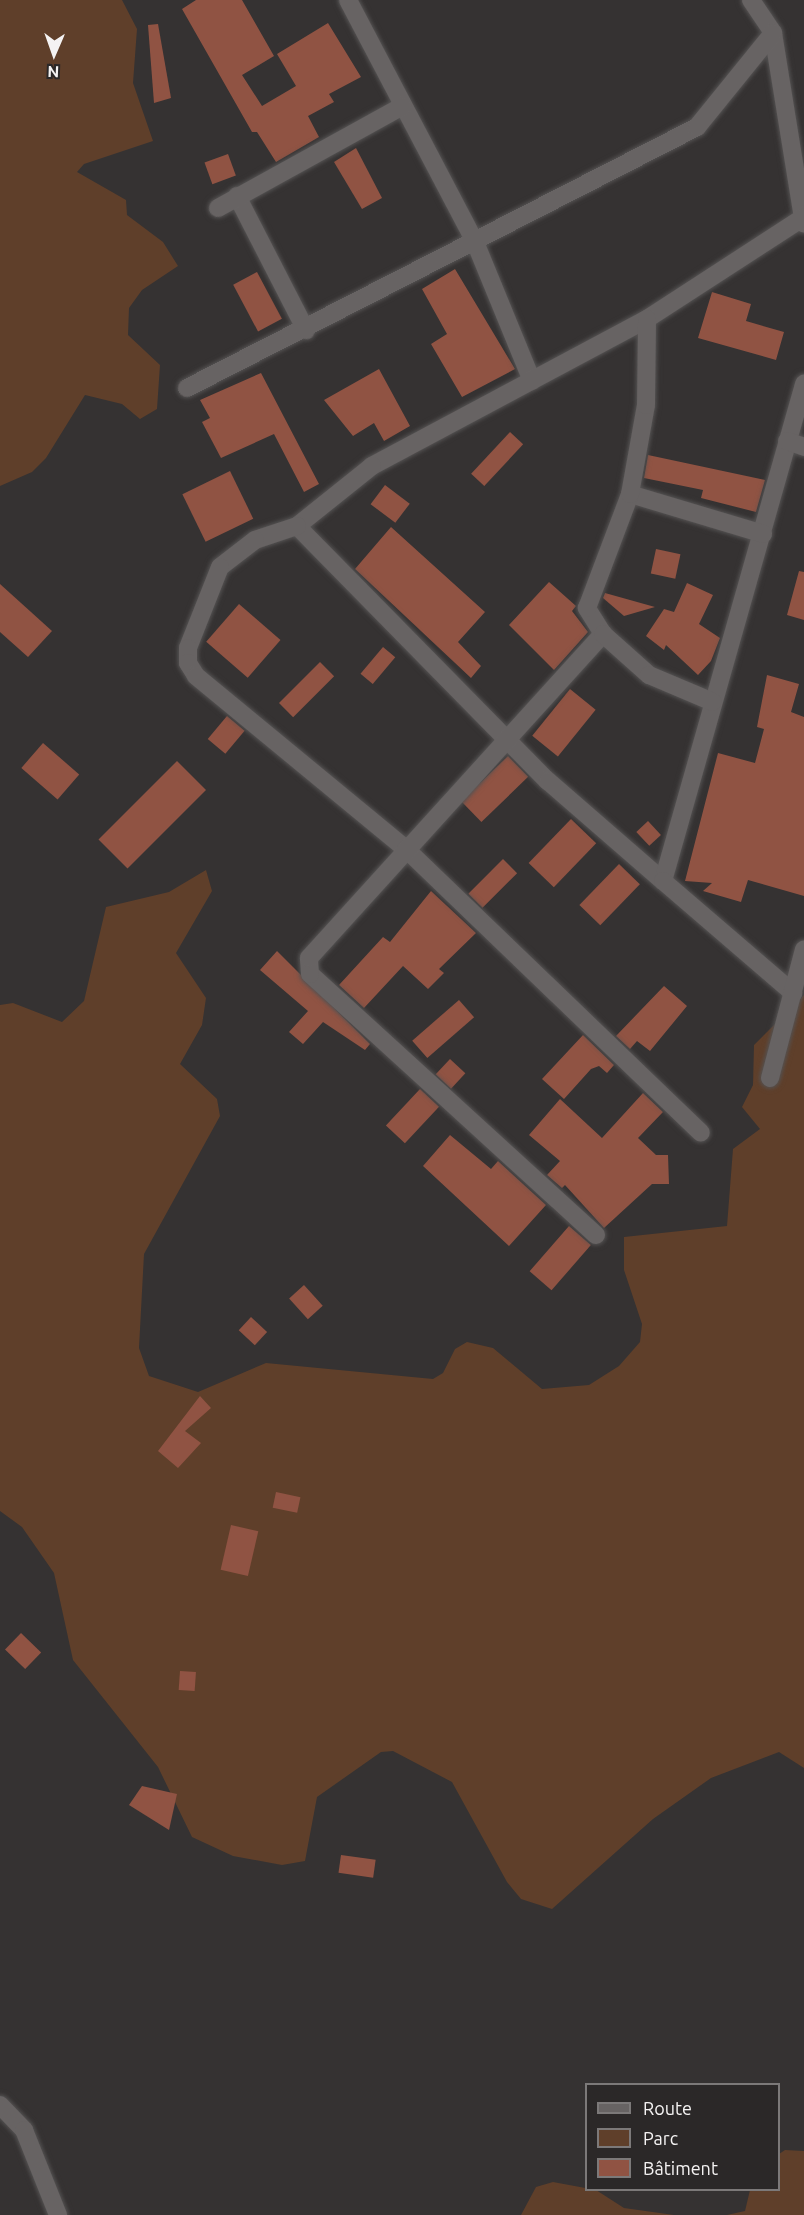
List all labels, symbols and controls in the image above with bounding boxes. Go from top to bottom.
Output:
north arrow [24,24,84,84]
text: N [47,63,60,81]
legend [585,2083,780,2191]
text: Route [643,2098,692,2118]
text: Parc [643,2128,678,2148]
text: Bâtiment [643,2158,718,2178]

